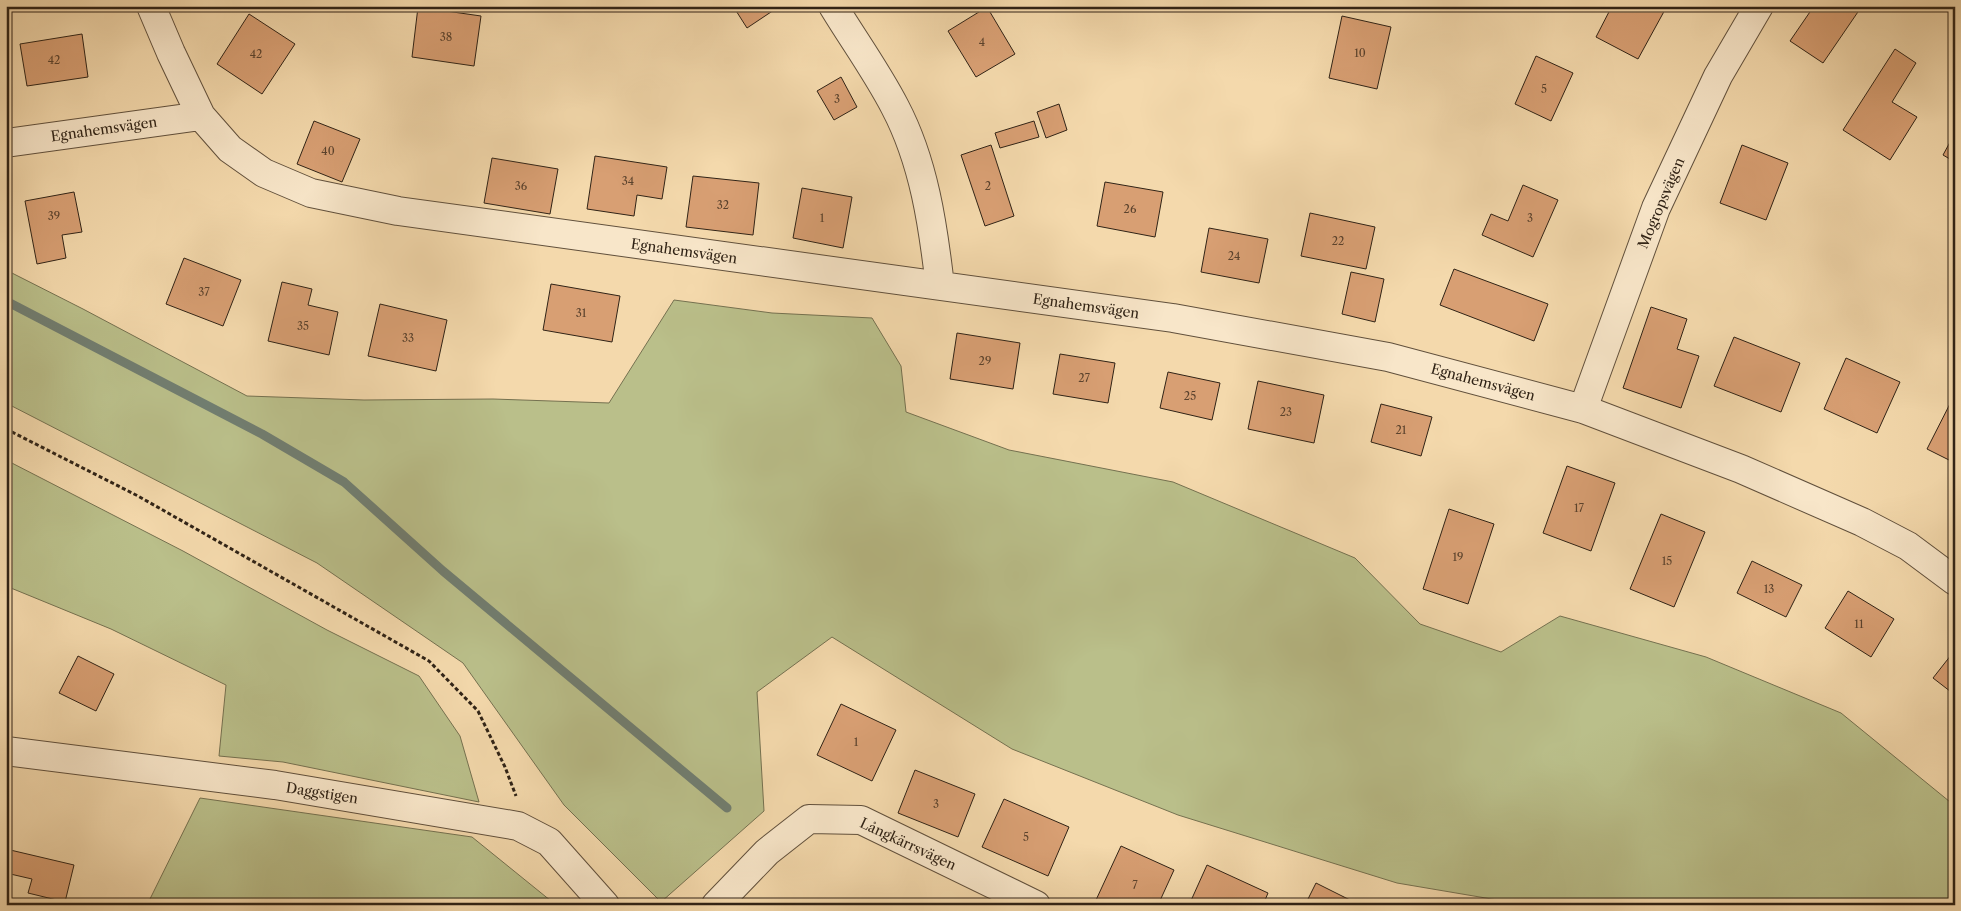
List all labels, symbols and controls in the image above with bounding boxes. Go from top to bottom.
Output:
house number: 38 [440,30,452,44]
house number: 4 [979,35,985,49]
house number: 10 [1354,46,1366,60]
house number: 42 [250,47,262,61]
house number: 42 [48,53,60,67]
house number: 5 [1541,82,1547,96]
house number: 3 [834,92,840,106]
street label: Egnahemsvägen [50,113,159,145]
house number: 40 [321,144,335,158]
street label: Mogropsvägen [1634,155,1688,251]
house number: 34 [622,174,634,188]
house number: 36 [515,179,528,193]
house number: 2 [985,179,991,193]
house number: 32 [717,198,729,212]
house number: 26 [1124,202,1137,216]
house number: 39 [48,209,60,223]
house number: 1 [820,211,825,225]
house number: 3 [1527,211,1533,225]
house number: 22 [1332,234,1344,248]
street label: Egnahemsvägen [630,235,739,267]
house number: 24 [1228,249,1240,263]
house number: 37 [198,285,210,299]
street label: Egnahemsvägen [1032,290,1141,322]
house number: 31 [576,306,587,320]
house number: 35 [297,319,309,333]
house number: 33 [402,331,414,345]
house number: 29 [979,354,991,368]
street label: Egnahemsvägen [1429,359,1537,405]
house number: 27 [1078,371,1090,385]
house number: 25 [1184,389,1196,403]
house number: 23 [1280,405,1292,419]
house number: 21 [1396,423,1407,437]
house number: 17 [1574,501,1585,515]
house number: 19 [1452,550,1464,564]
house number: 15 [1662,554,1672,568]
house number: 13 [1764,582,1774,596]
house number: 11 [1854,617,1864,631]
house number: 1 [854,735,859,749]
street label: Daggstigen [285,778,359,808]
house number: 3 [933,797,939,811]
street label: Långkärrsvägen [857,814,959,874]
house number: 5 [1023,830,1029,844]
house number: 7 [1132,878,1138,892]

